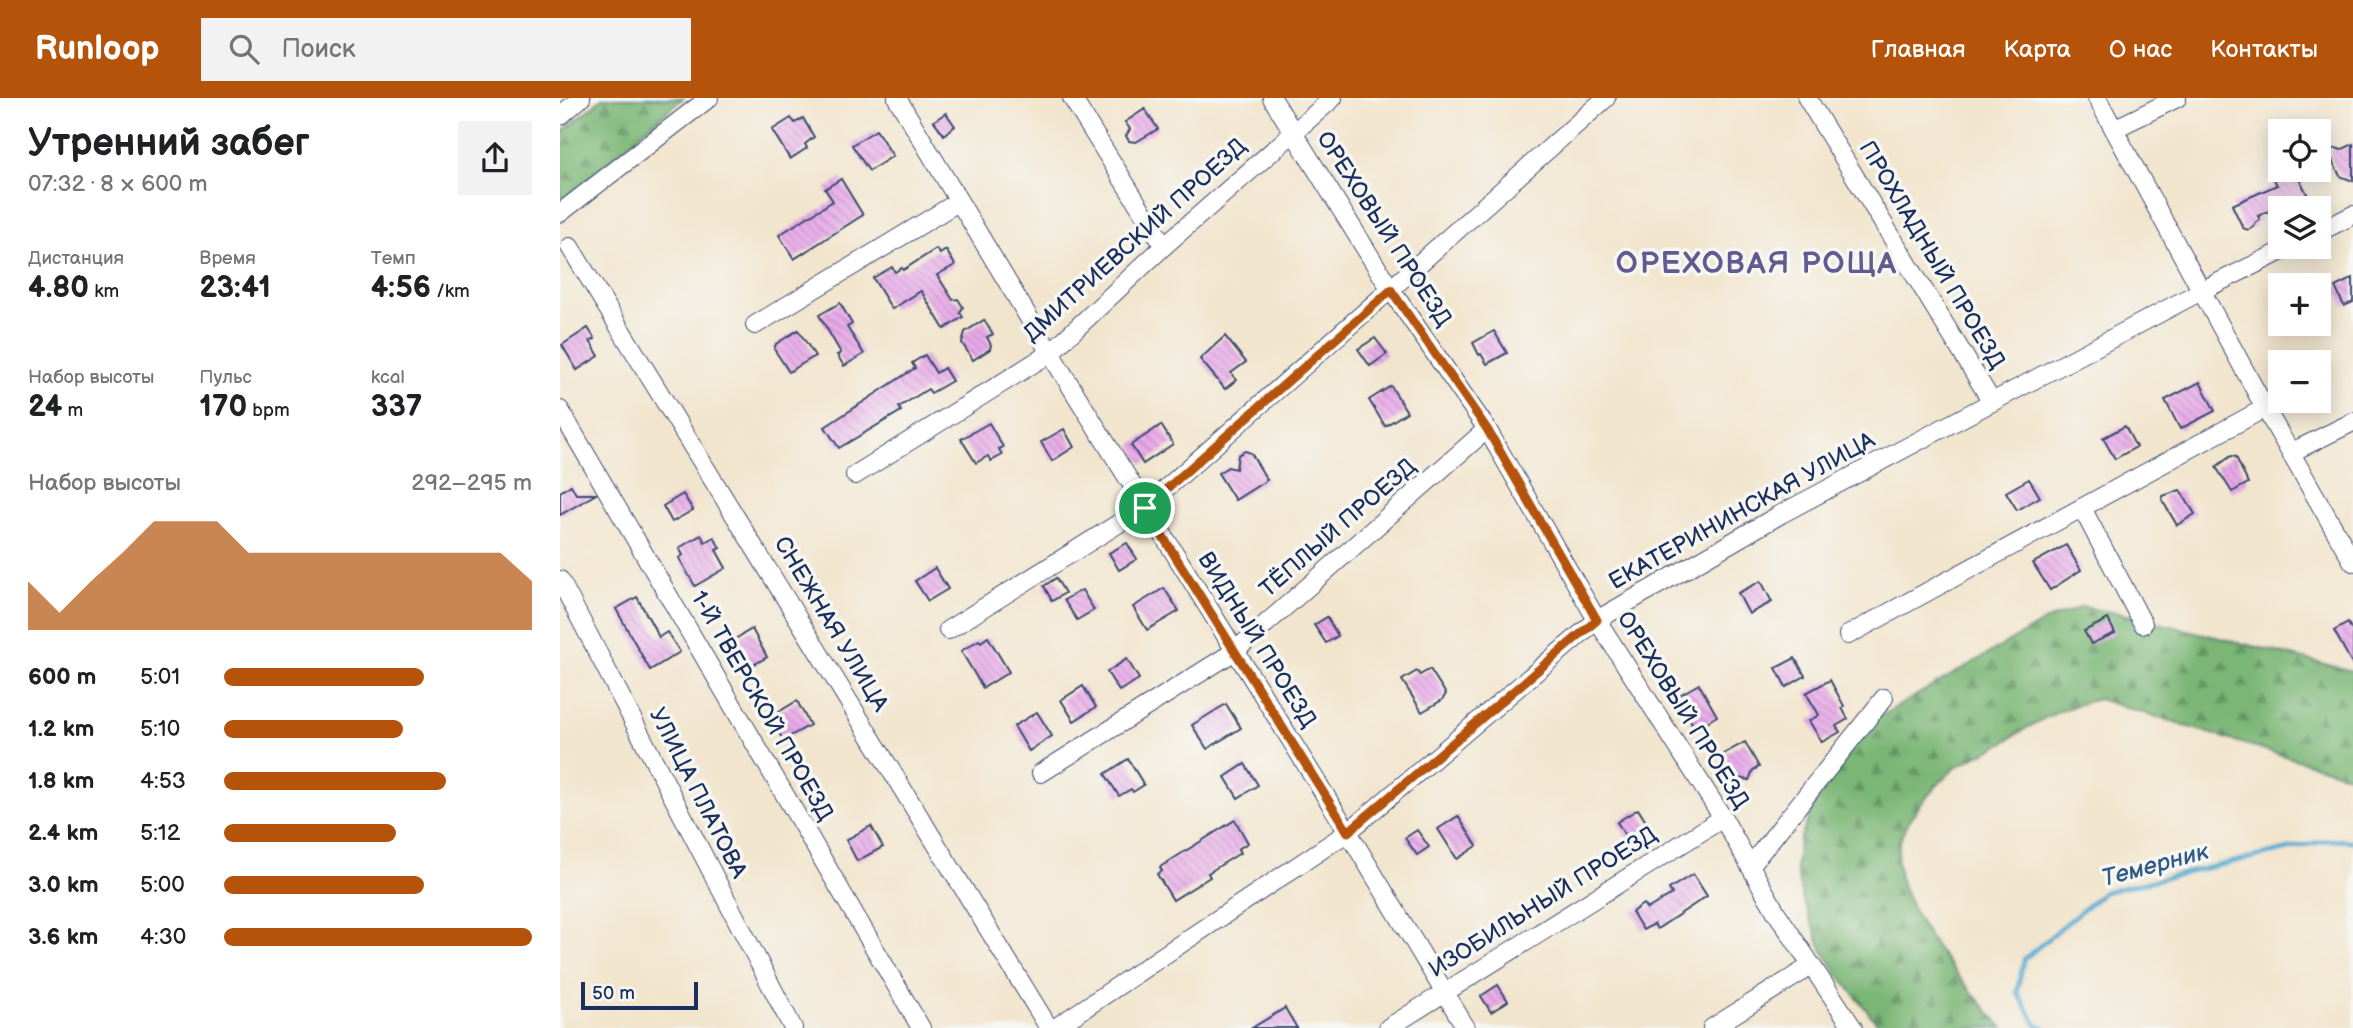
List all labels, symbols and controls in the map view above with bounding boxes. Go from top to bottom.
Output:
search box [201,18,691,81]
text: Runloop [35,29,159,69]
icon: search [225,30,263,68]
text: Поиск [281,34,356,65]
text: Главная [1871,35,1965,64]
text: Карта [2003,35,2071,64]
text: О нас [2109,35,2172,64]
text: Контакты [2210,35,2318,64]
map controls [2268,119,2331,413]
button: locate [2268,119,2331,182]
text: Утренний забег [28,121,310,166]
button: share [458,121,532,195]
street label: ОРЕХОВЫЙ ПРОЕЗД [1310,126,1458,332]
street label: ДМИТРИЕВСКИЙ ПРОЕЗД [1018,132,1252,348]
street label: ПРОХЛАДНЫЙ ПРОЕЗД [1853,136,2011,374]
text: 07:32 · 8 × 600 m [28,170,208,198]
button: layers [2268,196,2331,259]
district label: ОРЕХОВАЯ РОЩА [1616,246,1898,282]
text: Дистанция [28,247,124,270]
text: Время [199,247,256,270]
text: Темп [371,247,416,270]
text: 4.80 [28,270,89,306]
text: 23:41 [199,270,271,306]
text: 4:56 [371,270,431,306]
button: + [2268,273,2331,336]
text: km [89,280,119,303]
text: /km [431,280,470,303]
button: − [2268,350,2331,413]
text: Набор высоты [28,366,154,389]
text: Пульс [199,366,252,389]
text: kcal [371,366,405,389]
text: 24 [28,389,62,425]
text: 170 [199,389,247,425]
text: 337 [371,389,422,425]
text: m [62,399,83,422]
text: bpm [247,399,290,422]
street label: ЕКАТЕРИНИНСКАЯ УЛИЦА [1604,426,1880,596]
street label: ТЁПЛЫЙ ПРОЕЗД [1254,453,1422,603]
text: Набор высоты [28,469,181,497]
text: 292–295 m [411,469,532,497]
pin [1115,478,1175,538]
icon: arrive [1126,489,1164,527]
street label: СНЕЖНАЯ УЛИЦА [768,531,894,717]
street label: ВИДНЫЙ ПРОЕЗД [1192,547,1322,733]
street label: 1-Й ТВЕРСКОЙ ПРОЕЗД [685,586,839,826]
street label: ОРЕХОВЫЙ ПРОЕЗД [1611,606,1755,814]
text: 600 m [28,663,96,691]
text: 5:01 [140,663,180,691]
street label: УЛИЦА ПЛАТОВА [643,703,753,883]
text: 1.2 km [28,715,94,743]
text: 5:10 [140,715,180,743]
text: 1.8 km [28,767,94,795]
text: 4:53 [140,767,186,795]
text: 2.4 km [28,819,98,847]
text: 5:12 [140,819,180,847]
street label: ИЗОБИЛЬНЫЙ ПРОЕЗД [1424,820,1662,984]
water label: Темерник [2098,837,2212,893]
text: 3.0 km [28,871,99,899]
text: 5:00 [140,871,185,899]
text: 3.6 km [28,923,98,951]
text: 4:30 [140,923,186,951]
scale bar [581,979,698,1011]
text: 50 m [592,982,635,1005]

